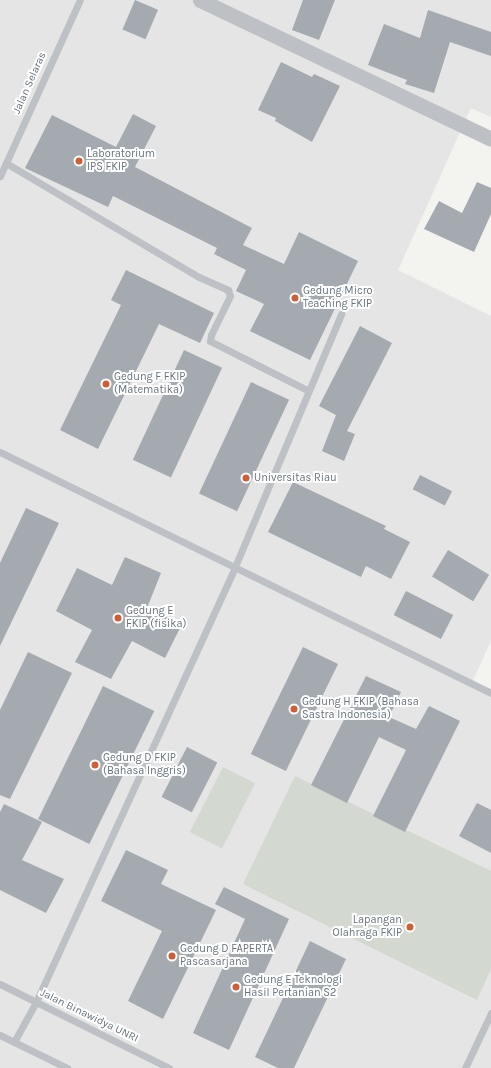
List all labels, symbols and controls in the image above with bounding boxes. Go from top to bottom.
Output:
street label: Jalan Selaras [11,50,49,116]
place label: Laboratorium IPS FKIP [87,148,155,174]
marker: Laboratorium IPS FKIP [74,156,84,166]
place label: Gedung Micro Teaching FKIP [303,285,373,311]
marker: Gedung Micro Teaching FKIP [290,293,300,303]
place label: Gedung F FKIP (Matematika) [114,371,185,397]
marker: Gedung F FKIP (Matematika) [101,379,111,389]
place label: Universitas Riau [254,471,337,485]
marker: Universitas Riau [241,473,251,483]
place label: Gedung E FKIP (fisika) [126,605,186,631]
marker: Gedung E FKIP (fisika) [113,613,123,623]
place label: Gedung H FKIP (Bahasa Sastra Indonesia) [302,696,419,722]
marker: Gedung H FKIP (Bahasa Sastra Indonesia) [289,704,299,714]
place label: Gedung D FKIP (Bahasa Inggris) [103,752,186,778]
marker: Gedung D FKIP (Bahasa Inggris) [90,760,100,770]
place label: Lapangan Olahraga FKIP [333,914,402,940]
marker: Lapangan Olahraga FKIP [405,922,415,932]
place label: Gedung D FAPERTA Pascasarjana [180,943,273,969]
marker: Gedung D FAPERTA Pascasarjana [167,951,177,961]
place label: Gedung E Teknologi Hasil Pertanian S2 [244,974,342,1000]
marker: Gedung E Teknologi Hasil Pertanian S2 [231,982,241,992]
street label: Jalan Binawidya UNRI [38,986,140,1046]

